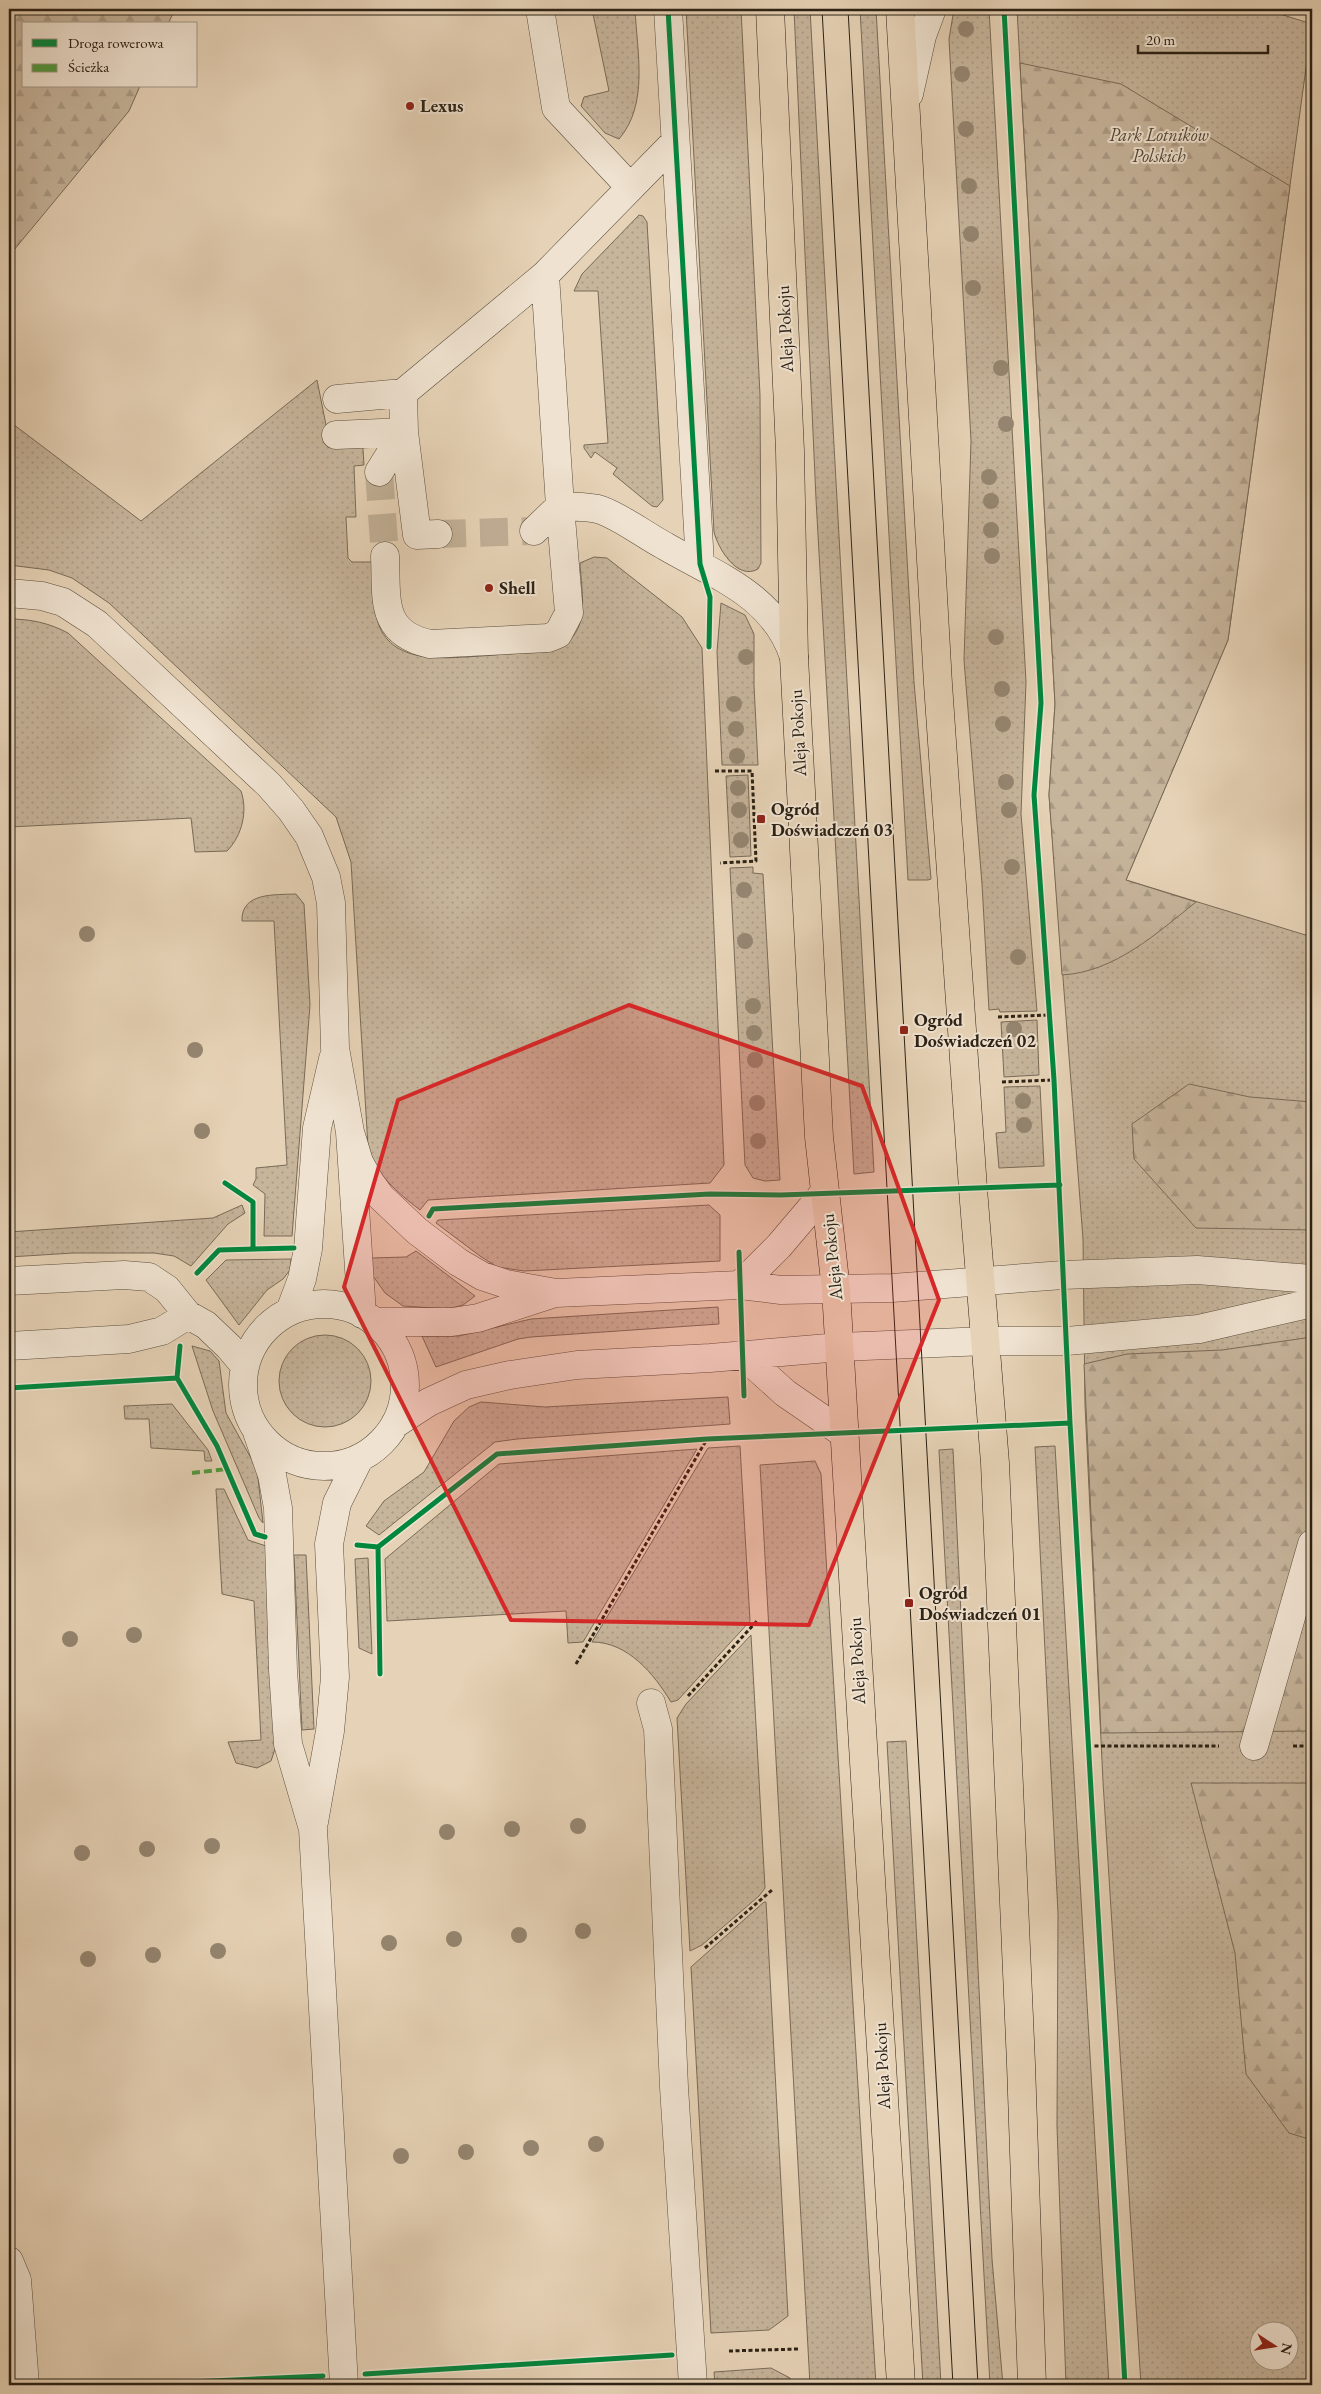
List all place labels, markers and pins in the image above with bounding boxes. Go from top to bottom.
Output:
place label: Lexus [420,94,464,117]
marker: Lexus [404,100,416,112]
place label: Shell [499,576,536,599]
marker: Shell [483,582,495,594]
place label: Ogród Doświadczeń 03 [771,797,893,841]
marker: Ogród Doświadczeń 03 [755,813,767,825]
place label: Ogród Doświadczeń 02 [914,1008,1036,1052]
marker: Ogród Doświadczeń 02 [898,1024,910,1036]
place label: Ogród Doświadczeń 01 [919,1581,1041,1625]
marker: Ogród Doświadczeń 01 [903,1597,915,1609]

